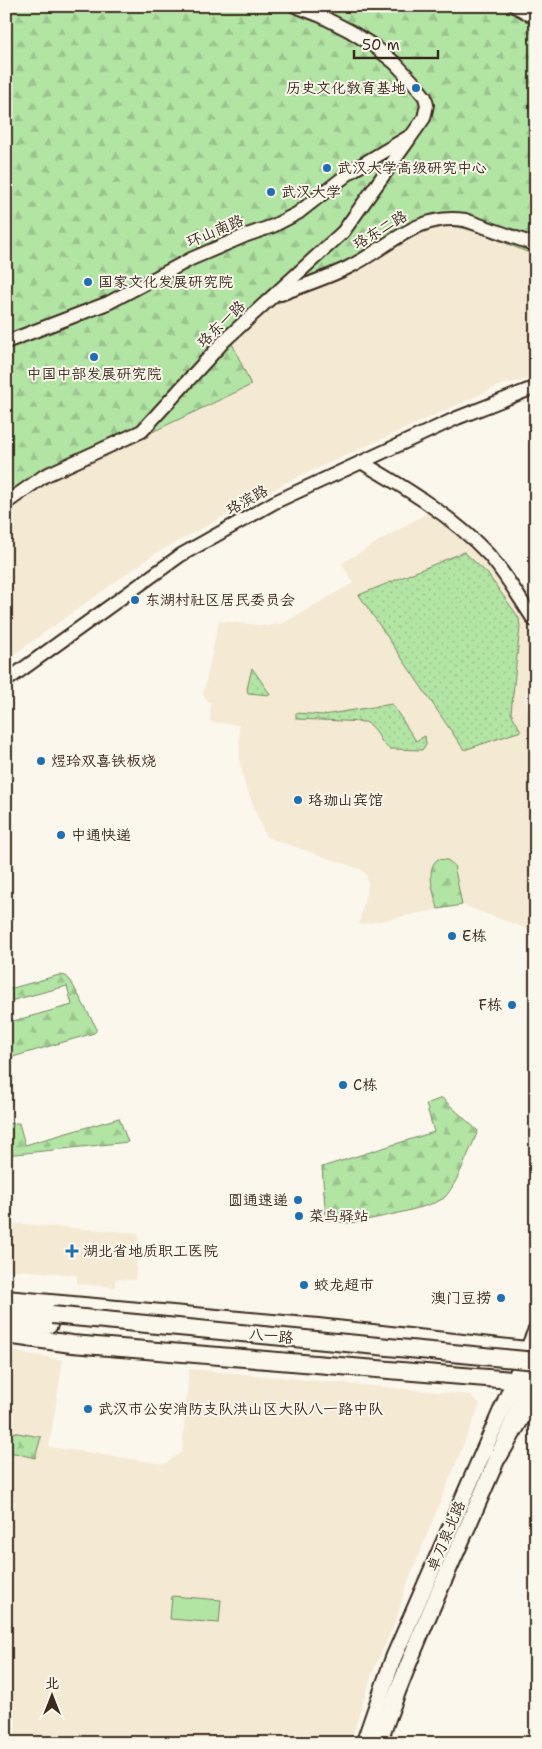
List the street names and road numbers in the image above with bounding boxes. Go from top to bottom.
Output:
street label: 珞东二路 [349,206,411,254]
street label: 环山南路 [183,210,247,252]
street label: 珞东一路 [192,296,250,352]
street label: 珞滨路 [222,480,272,520]
street label: 八一路 [248,1324,294,1348]
street label: 卓刀泉北路 [422,1498,470,1574]

